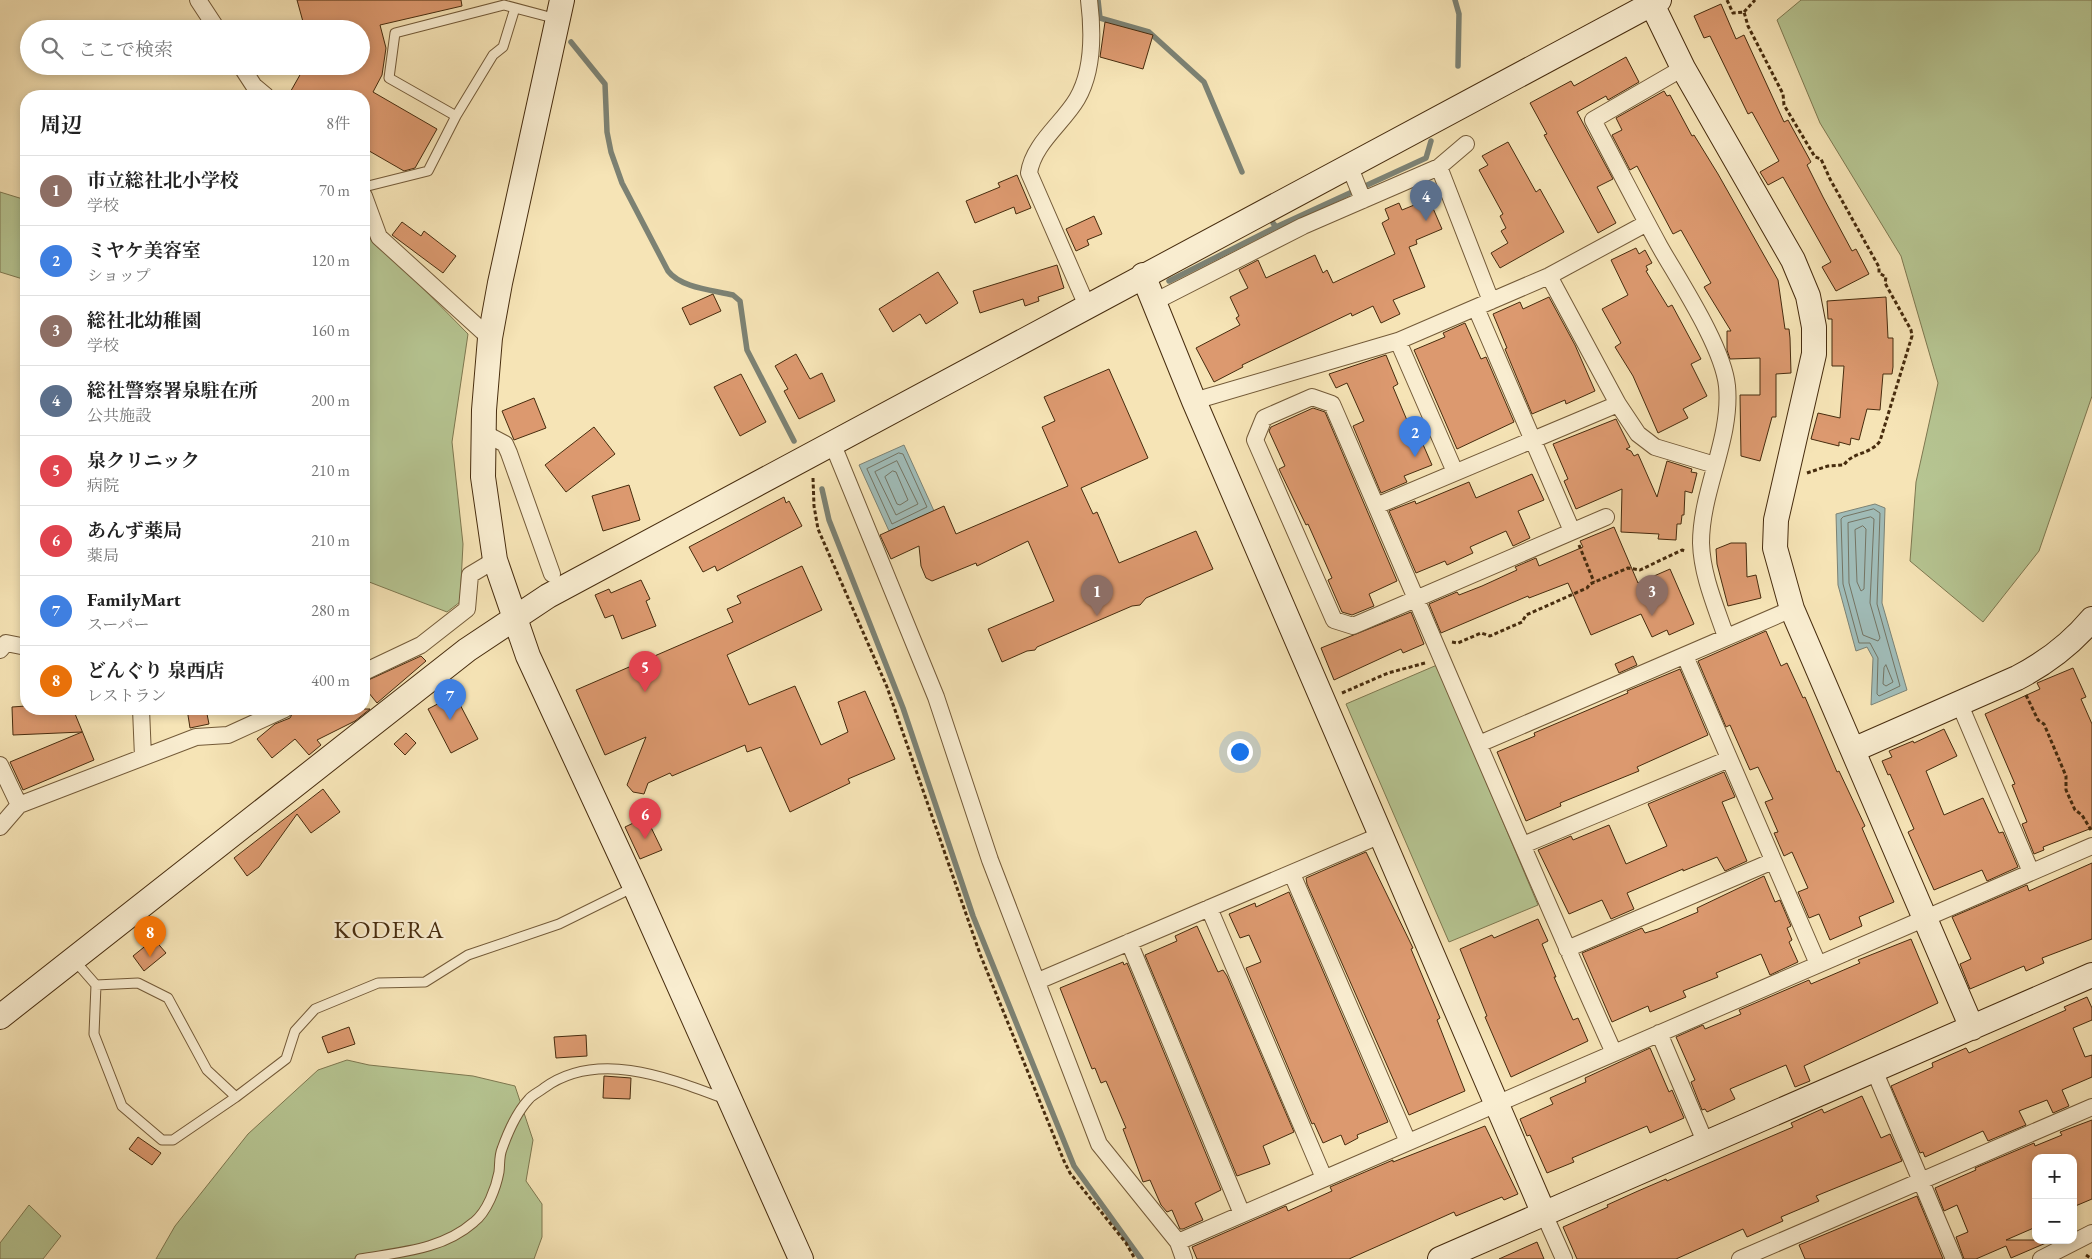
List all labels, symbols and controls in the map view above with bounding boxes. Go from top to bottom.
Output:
search box [20,20,370,75]
icon: search [38,34,66,62]
text: ここで検索 [78,37,173,62]
text: 周辺 [40,111,82,138]
text: 8件 [326,113,350,134]
text: 市立総社北小学校 [87,168,239,193]
text: 1 [52,180,60,201]
text: 70 m [319,180,350,201]
pin: 4 [1410,180,1442,221]
text: 学校 [87,195,119,216]
text: ミヤケ美容室 [87,238,201,263]
text: 2 [52,250,60,271]
text: 120 m [311,250,350,271]
text: ショップ [87,265,151,286]
text: 総社北幼稚園 [87,308,201,333]
text: 3 [52,320,60,341]
text: 160 m [311,320,350,341]
text: 学校 [87,335,119,356]
text: 総社警察署泉駐在所 [87,378,258,403]
text: 4 [52,390,60,411]
text: 200 m [311,390,350,411]
text: 公共施設 [87,405,151,426]
pin: 2 [1399,416,1431,457]
text: 泉クリニック [87,448,200,473]
text: 5 [52,460,60,481]
text: 210 m [311,460,350,481]
text: 病院 [87,475,119,496]
text: あんず薬局 [87,518,182,543]
text: 6 [52,530,60,551]
text: 210 m [311,530,350,551]
text: 薬局 [87,545,119,566]
pin: 1 [1081,575,1113,616]
pin: 3 [1636,575,1668,616]
text: FamilyMart [87,587,181,612]
text: 7 [52,600,60,621]
text: 280 m [311,600,350,621]
text: スーパー [87,614,149,635]
pin: 5 [629,651,661,692]
text: どんぐり 泉西店 [87,658,225,683]
text: 8 [52,670,60,691]
text: 400 m [311,670,350,691]
pin: 7 [434,679,466,720]
text: レストラン [87,685,167,706]
your location [1227,739,1253,765]
pin: 6 [629,798,661,839]
district label: KODERA [333,913,445,945]
pin: 8 [134,916,166,957]
map controls [2032,1154,2077,1244]
button: + [2032,1154,2077,1199]
button: − [2032,1199,2077,1244]

